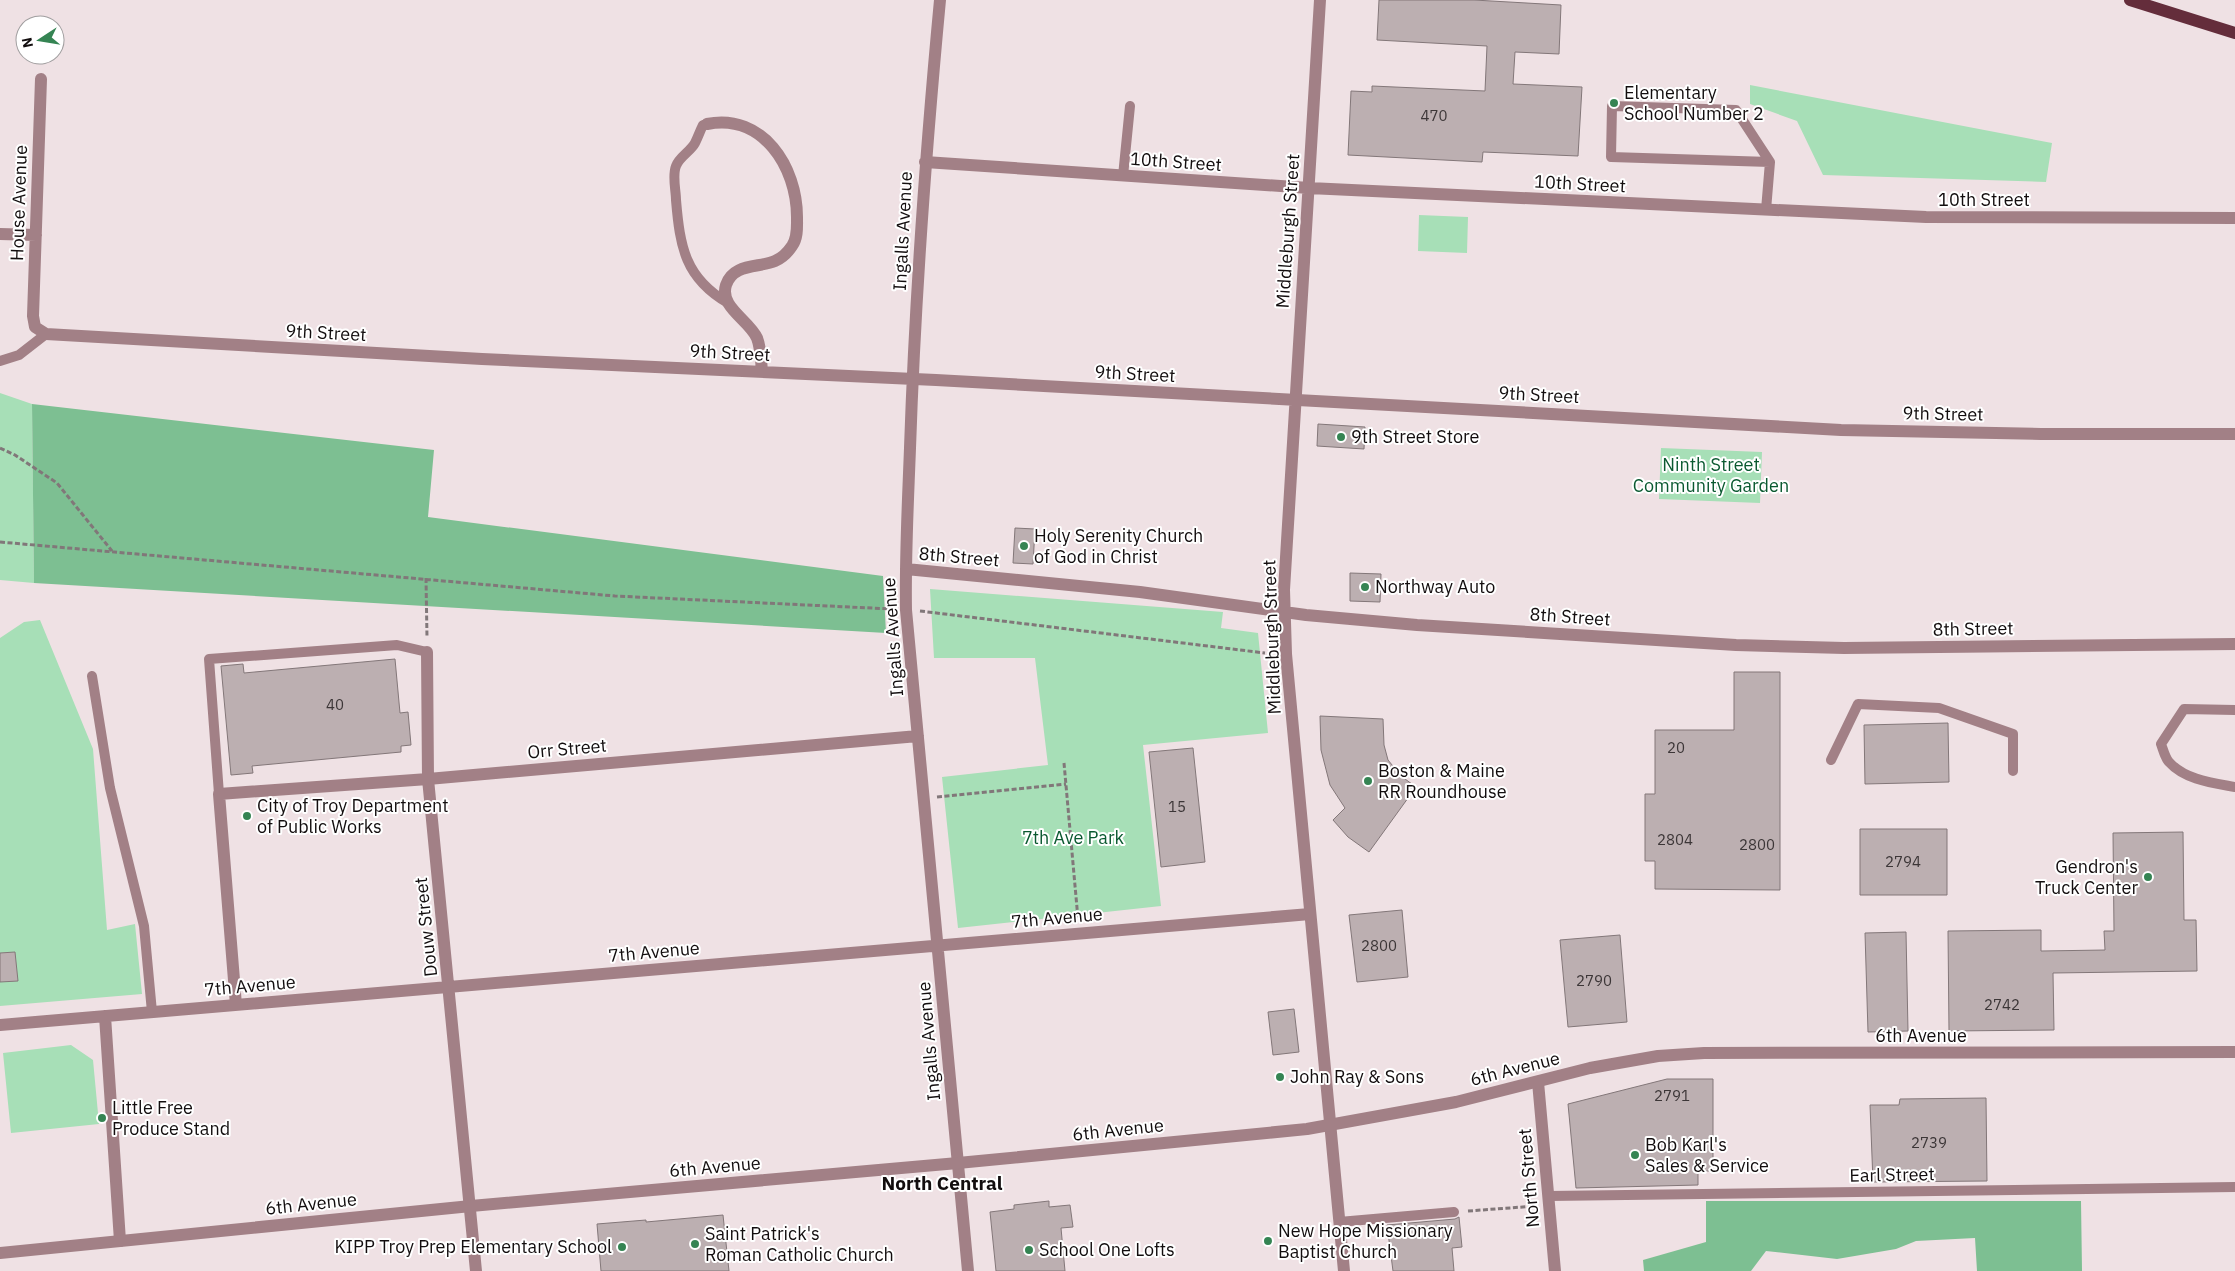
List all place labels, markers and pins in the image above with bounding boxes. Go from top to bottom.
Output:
place label: Elementary School Number 2 [1624,81,1764,125]
marker: Elementary School Number 2 [1608,97,1620,109]
place label: 9th Street Store [1351,425,1480,448]
marker: 9th Street Store [1335,431,1347,443]
place label: Holy Serenity Church of God in Christ [1034,524,1203,568]
marker: Holy Serenity Church of God in Christ [1018,540,1030,552]
place label: Northway Auto [1375,575,1495,598]
marker: Northway Auto [1359,581,1371,593]
place label: Boston & Maine RR Roundhouse [1378,759,1507,803]
marker: Boston & Maine RR Roundhouse [1362,775,1374,787]
place label: City of Troy Department of Public Works [257,794,449,838]
marker: City of Troy Department of Public Works [241,810,253,822]
place label: Gendron's Truck Center [2035,855,2138,899]
marker: Gendron's Truck Center [2142,871,2154,883]
place label: John Ray & Sons [1290,1065,1424,1088]
marker: John Ray & Sons [1274,1071,1286,1083]
place label: Little Free Produce Stand [112,1096,230,1140]
marker: Little Free Produce Stand [96,1112,108,1124]
place label: Bob Karl's Sales & Service [1645,1133,1769,1177]
marker: Bob Karl's Sales & Service [1629,1149,1641,1161]
place label: New Hope Missionary Baptist Church [1278,1219,1453,1263]
place label: Saint Patrick's Roman Catholic Church [705,1222,894,1266]
place label: KIPP Troy Prep Elementary School [334,1235,612,1258]
marker: New Hope Missionary Baptist Church [1262,1235,1274,1247]
marker: Saint Patrick's Roman Catholic Church [689,1238,701,1250]
place label: School One Lofts [1039,1238,1175,1261]
marker: KIPP Troy Prep Elementary School [616,1241,628,1253]
marker: School One Lofts [1023,1244,1035,1256]

